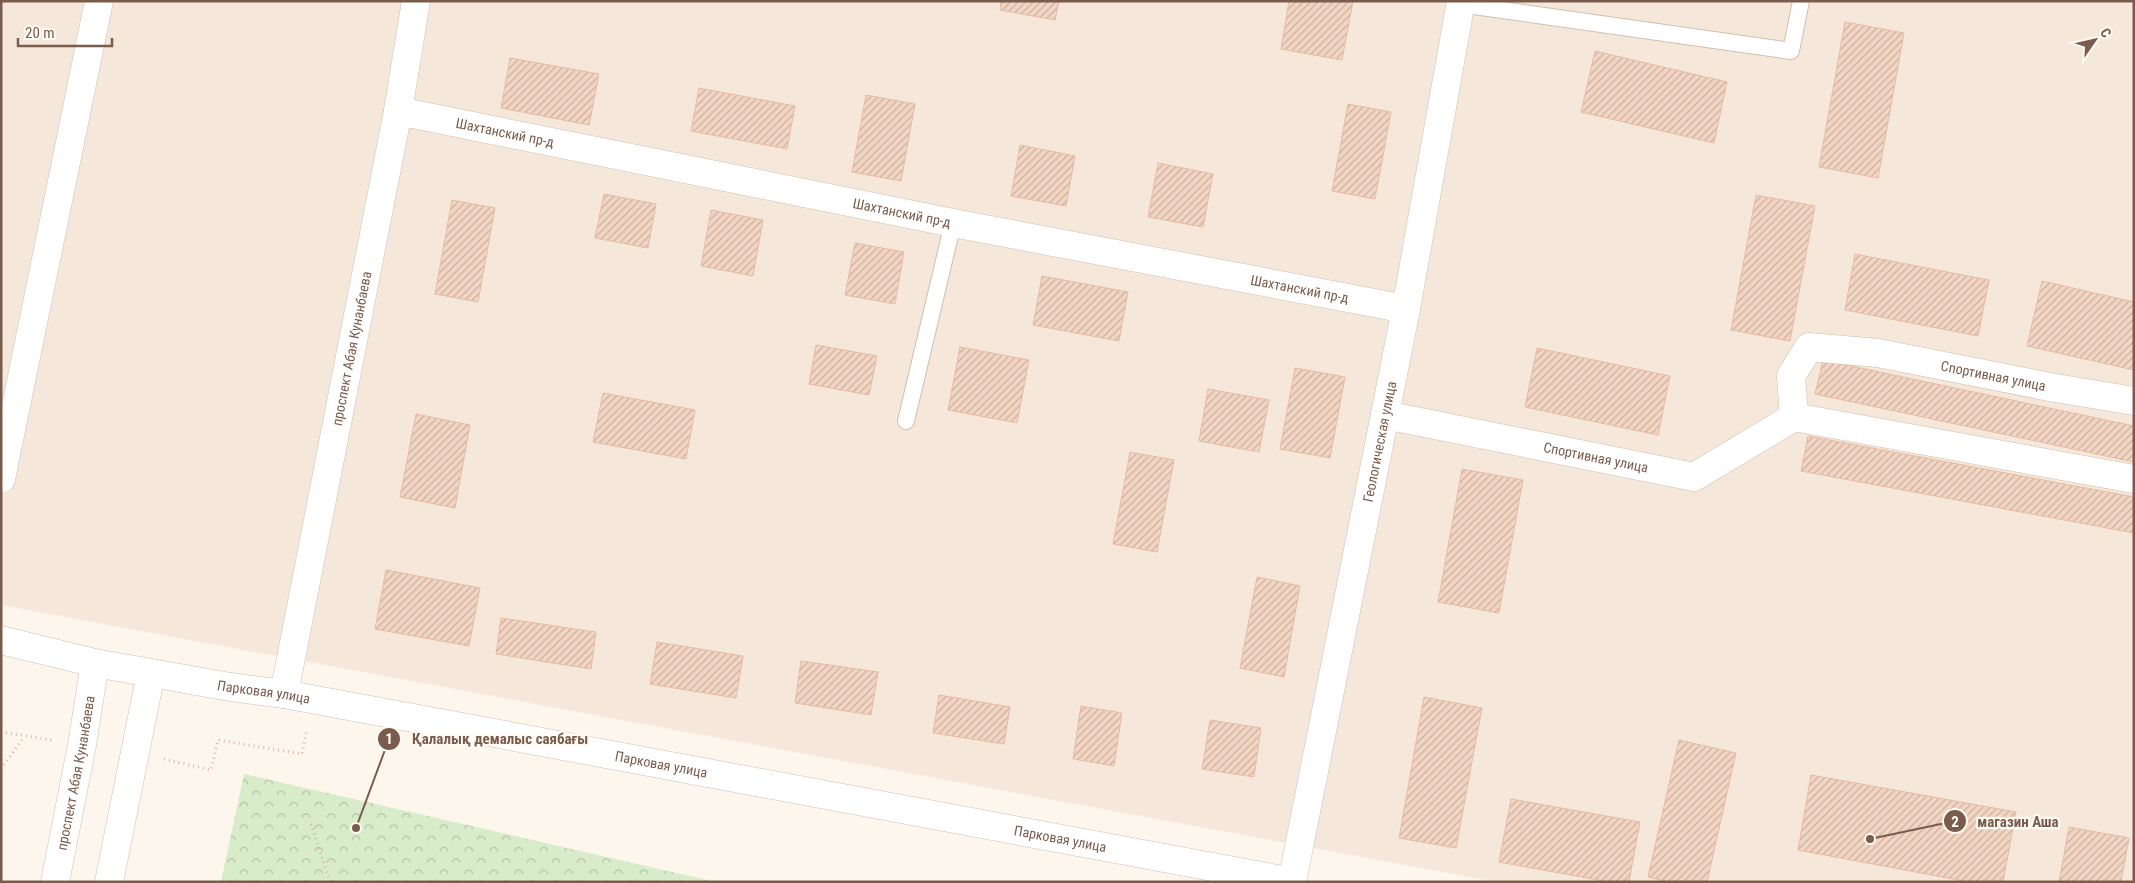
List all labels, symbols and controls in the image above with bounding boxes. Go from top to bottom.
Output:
scale bar [18,15,111,47]
north arrow [2070,15,2120,65]
text: 20 m [25,24,55,42]
text: С [2097,25,2115,41]
street label: Шахтанский пр-д [454,115,556,150]
street label: Шахтанский пр-д [851,195,953,230]
street label: проспект Абая Кунанбаева [329,270,374,427]
street label: Шахтанский пр-д [1249,272,1351,306]
street label: Спортивная улица [1940,358,2047,394]
street label: Геологическая улица [1360,380,1399,503]
street label: Спортивная улица [1542,439,1650,476]
street label: Парковая улица [216,677,311,707]
street label: проспект Абая Кунанбаева [53,694,98,852]
callout: Қалалық демалыс саябағы [377,724,598,754]
text: 1 [385,730,393,748]
text: Қалалық демалыс саябағы [412,730,588,748]
street label: Парковая улица [614,748,709,781]
callout: магазин Аша [1942,806,2069,836]
text: 2 [1951,813,1959,831]
text: магазин Аша [1977,813,2059,831]
street label: Парковая улица [1013,822,1108,855]

